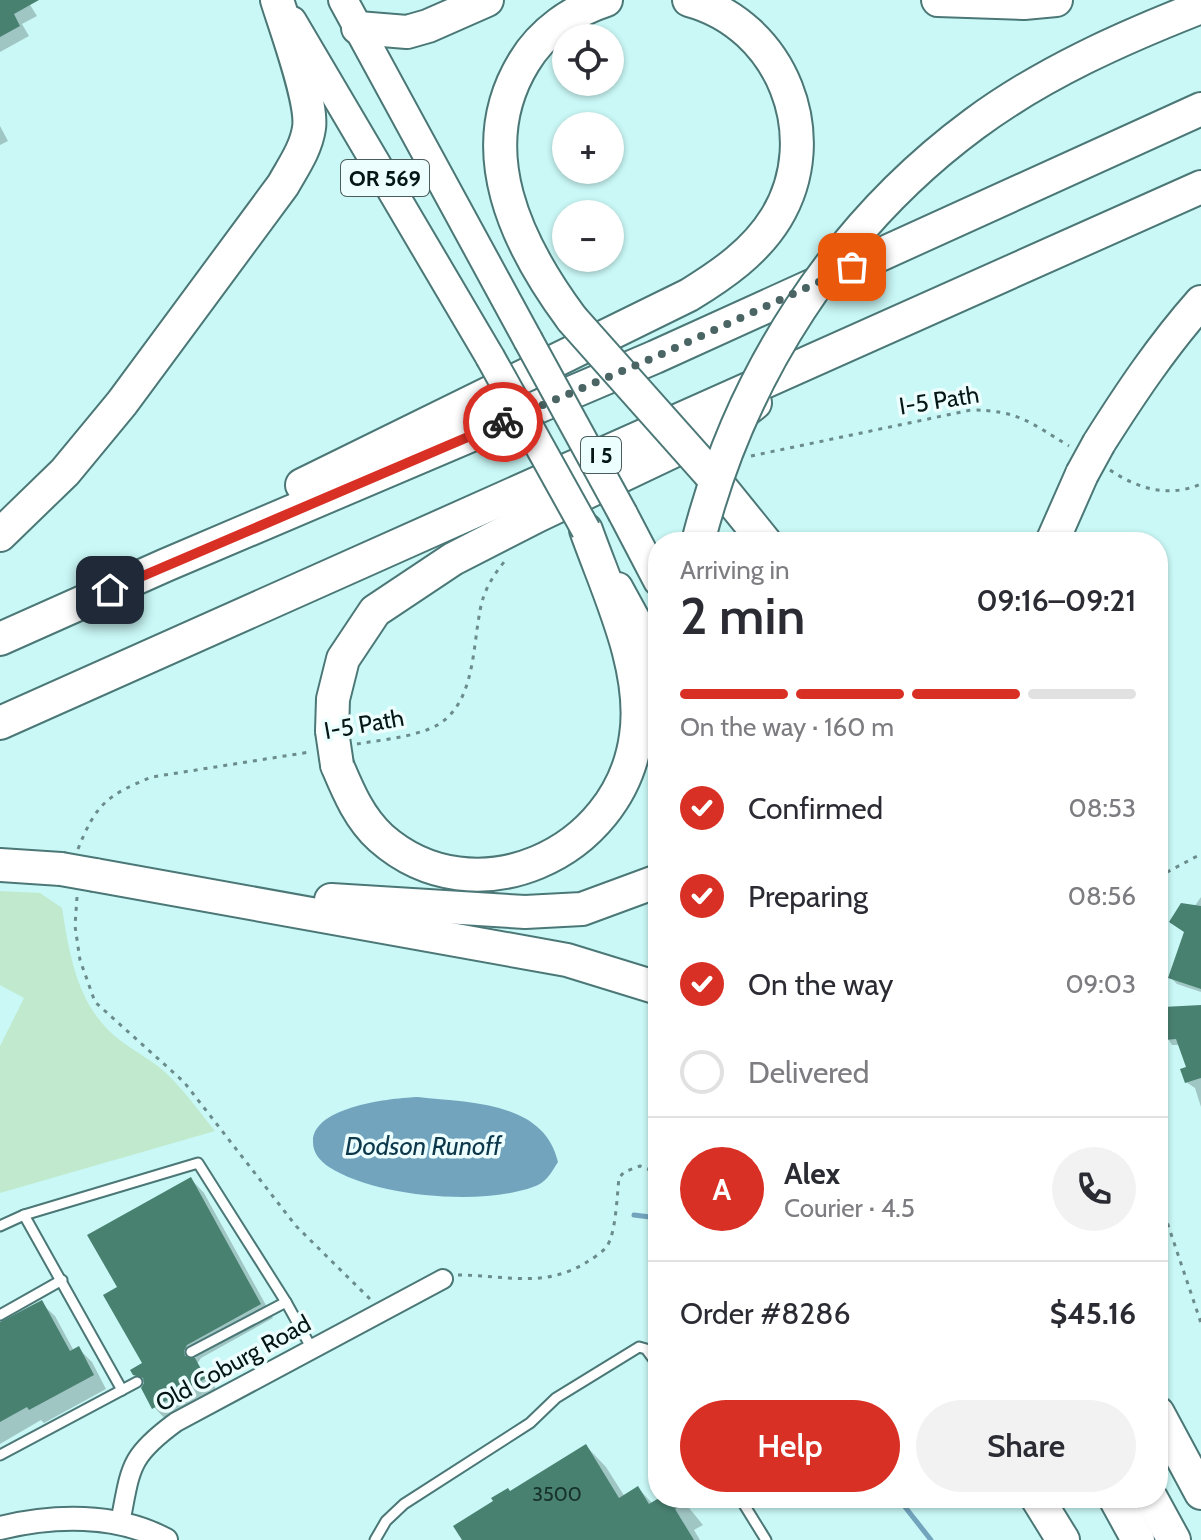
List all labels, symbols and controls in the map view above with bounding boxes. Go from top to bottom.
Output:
map controls [552,24,624,272]
button: locate [552,24,624,96]
button: + [552,112,624,184]
road number: OR 569 [341,160,429,196]
button: − [552,200,624,272]
pin [818,233,886,301]
icon: bag [830,245,874,289]
street label: I-5 Path [897,379,981,421]
courier [463,382,543,462]
icon: bike [481,400,525,444]
road number: I 5 [581,437,621,473]
text: Arriving in [680,554,790,586]
pin [76,556,144,624]
icon: home [88,568,132,612]
text: 09:16–09:21 [977,582,1136,619]
text: 2 min [680,584,805,647]
street label: I-5 Path [322,703,406,745]
text: On the way · 160 m [680,711,894,743]
icon: check [680,786,724,830]
text: Confirmed [748,790,883,827]
text: 08:53 [1069,792,1136,824]
icon: check [680,874,724,918]
text: Preparing [748,878,868,915]
text: 08:56 [1068,880,1136,912]
icon: check [680,962,724,1006]
text: On the way [748,966,893,1003]
text: 09:03 [1065,968,1136,1000]
text: Delivered [748,1054,869,1091]
water label: Dodson Runoff [345,1130,503,1162]
button: phone [1052,1147,1136,1231]
text: Alex [784,1155,840,1192]
text: A [713,1171,731,1208]
text: Courier · 4.5 [784,1192,915,1224]
text: Order #8286 [680,1295,850,1332]
text: $45.16 [1050,1295,1136,1332]
street label: Old Coburg Road [150,1308,316,1418]
button: Help [680,1400,900,1492]
button: Share [916,1400,1136,1492]
house number: 3500 [532,1482,582,1506]

